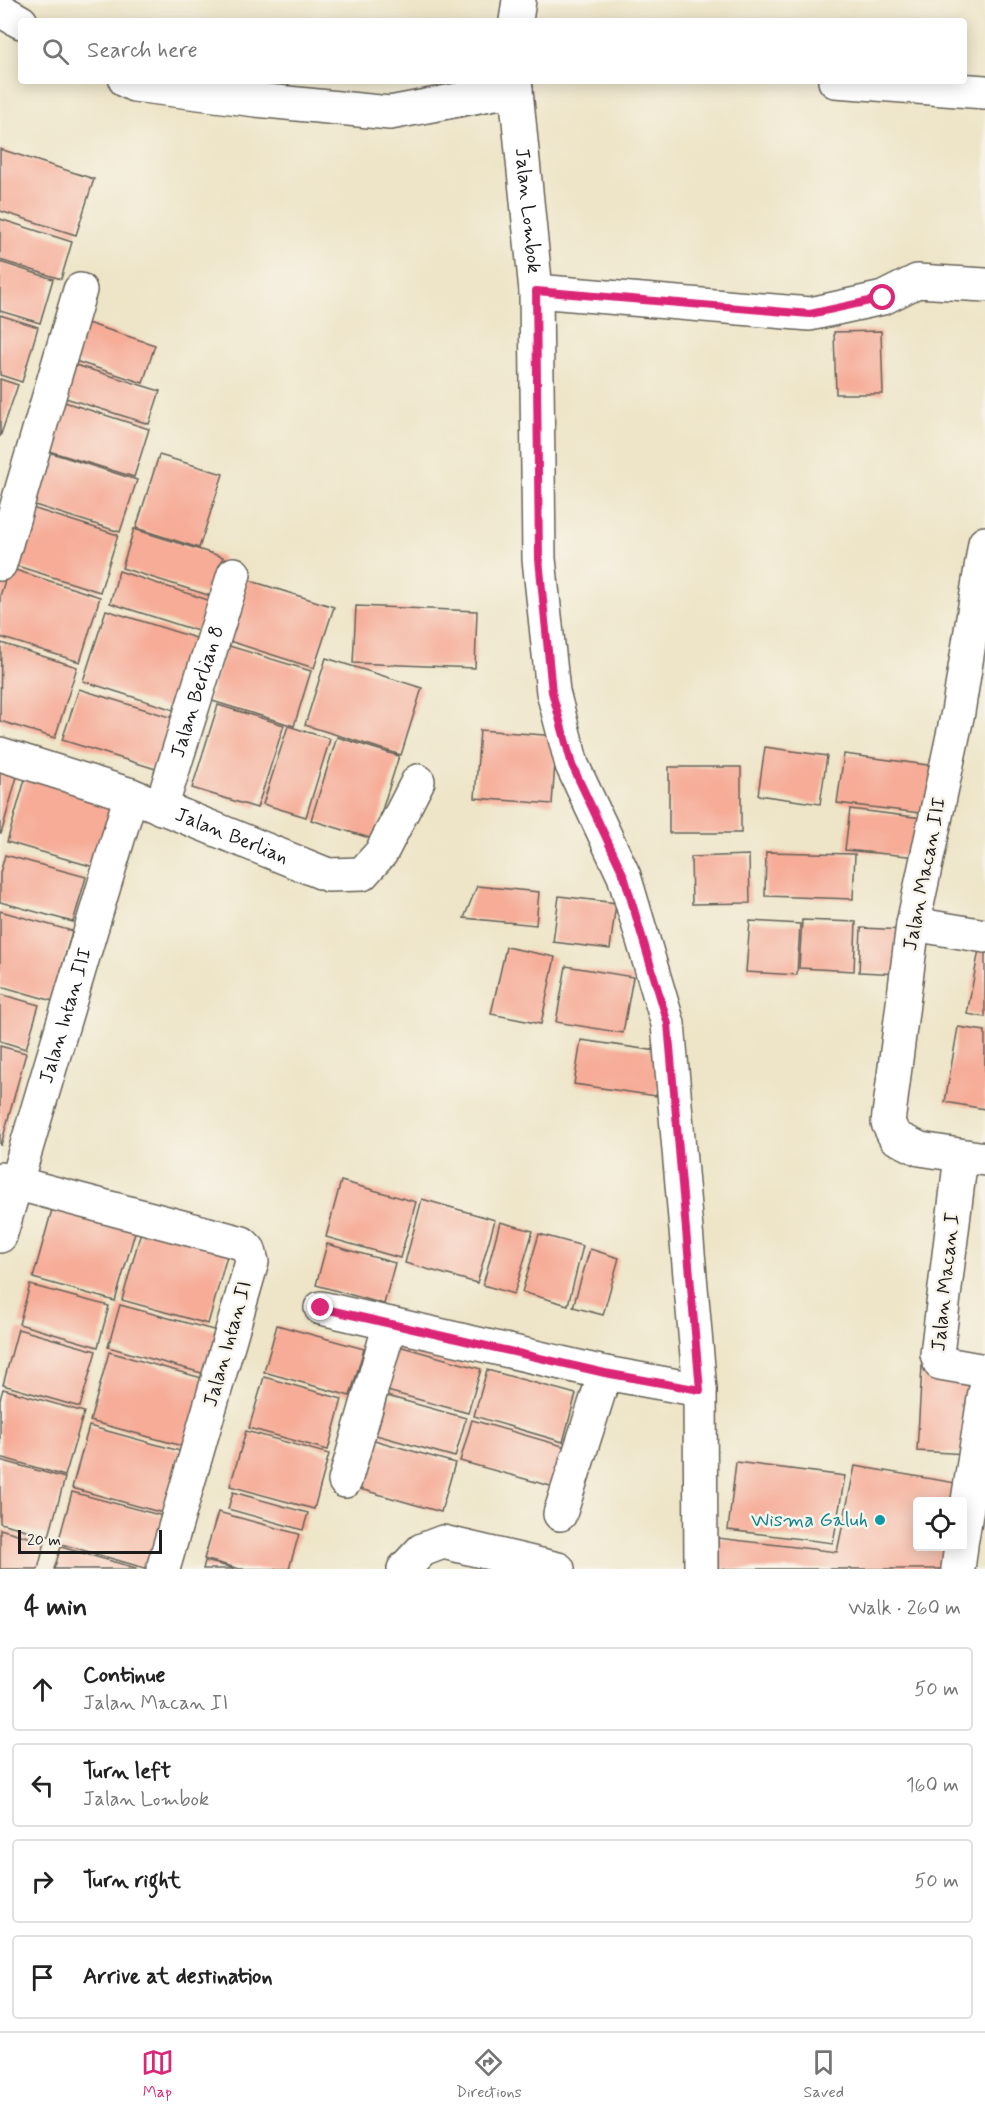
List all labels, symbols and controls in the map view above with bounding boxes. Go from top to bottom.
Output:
search box [18,18,967,84]
icon: search [39,35,72,68]
text: Search here [87,37,198,65]
street label: Jalan Lombok [508,146,548,274]
route start [869,284,895,310]
street label: Jalan Berlian 8 [164,622,231,761]
street label: Jalan Macan III [897,795,953,953]
street label: Jalan Berlian [171,801,292,871]
street label: Jalan Intan III [33,944,98,1087]
street label: Jalan Macan I [925,1211,967,1353]
street label: Jalan Intan II [197,1278,259,1410]
route end [307,1294,333,1320]
map controls [913,1497,967,1551]
button: locate [913,1497,967,1551]
place label: Wisma Galuh [751,1507,868,1534]
marker: Wisma Galuh [873,1513,887,1527]
scale bar [18,1527,162,1554]
text: 20 m [27,1530,61,1551]
text: 4 min [24,1591,87,1625]
text: Walk · 260 m [848,1595,961,1622]
text: Continue [83,1662,165,1690]
icon: ahead [26,1673,59,1706]
text: 50 m [914,1676,959,1703]
text: Jalan Macan II [83,1690,228,1717]
text: Turn left [83,1758,171,1786]
icon: left [26,1769,59,1802]
text: 160 m [906,1772,959,1799]
text: Jalan Lombok [83,1786,209,1813]
icon: right [26,1865,59,1898]
text: Turn right [83,1867,181,1895]
text: 50 m [914,1868,959,1895]
icon: arrive [26,1961,59,1994]
text: Arrive at destination [83,1963,273,1991]
tab: Map [141,2046,174,2103]
tab: Directions [456,2046,522,2103]
tab: Saved [804,2046,844,2103]

